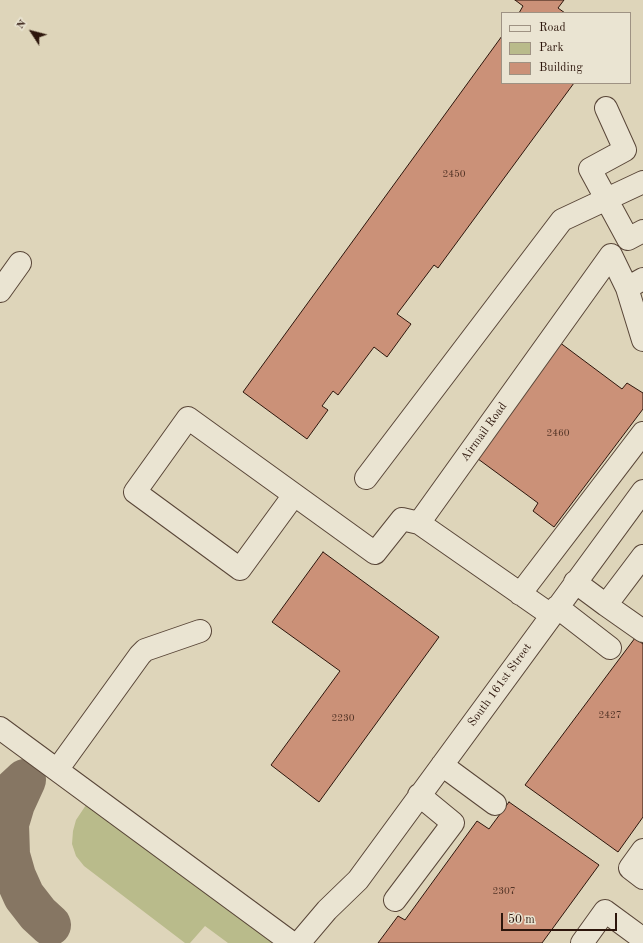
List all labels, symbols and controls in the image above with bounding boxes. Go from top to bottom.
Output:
north arrow [12,12,52,52]
legend [501,12,631,84]
text: N [15,18,29,31]
text: Road [539,22,566,34]
text: Park [539,42,564,54]
text: Building [539,62,583,74]
house number: 2450 [442,168,466,180]
street label: Airmail Road [458,400,510,464]
house number: 2460 [546,427,570,439]
street label: South 161st Street [465,641,535,729]
house number: 2427 [598,709,622,721]
house number: 2230 [331,712,355,724]
house number: 2307 [492,885,516,897]
scale bar [503,905,619,931]
text: 50 m [508,914,535,926]

